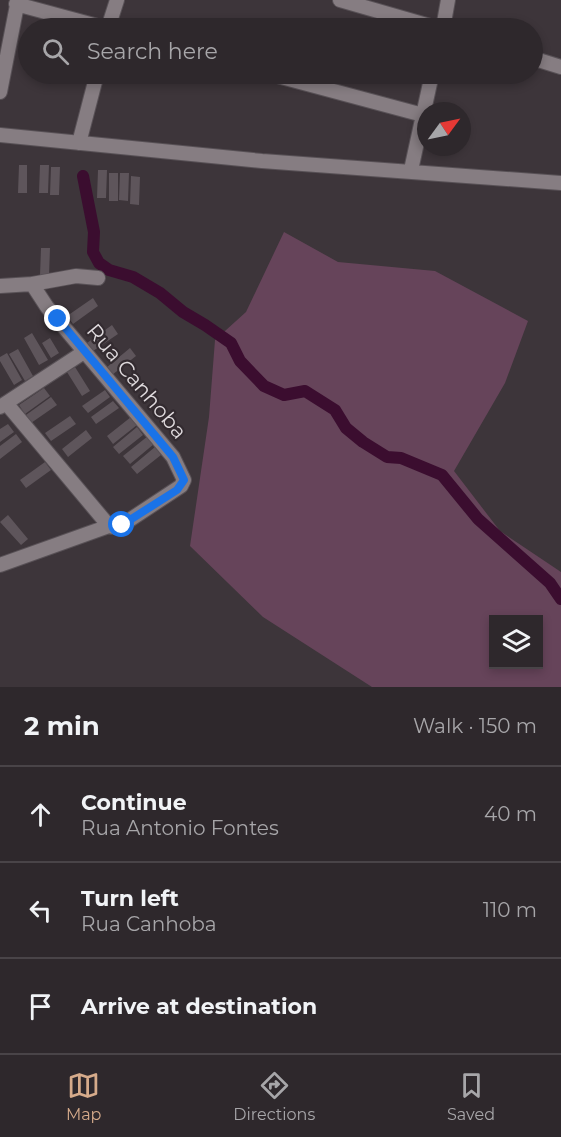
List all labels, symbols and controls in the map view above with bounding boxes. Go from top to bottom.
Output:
search box [18,18,543,84]
icon: search [39,35,72,68]
text: Search here [87,38,218,65]
north arrow [417,102,471,156]
route end [44,305,70,331]
street label: Rua Canhoba [82,318,192,444]
route start [108,511,134,537]
map controls [489,615,543,669]
button: layers [489,615,543,669]
text: 2 min [24,710,100,742]
text: Walk · 150 m [413,714,537,738]
text: Continue [81,789,187,816]
icon: ahead [24,798,57,831]
text: 40 m [484,802,537,826]
text: Rua Antonio Fontes [81,816,279,840]
text: Turn left [81,885,179,912]
icon: left [24,894,57,927]
text: 110 m [483,898,537,922]
text: Rua Canhoba [81,912,217,936]
icon: arrive [24,990,57,1023]
text: Arrive at destination [81,993,317,1020]
tab: Map [66,1069,101,1124]
tab: Directions [233,1069,315,1124]
tab: Saved [447,1069,495,1124]

